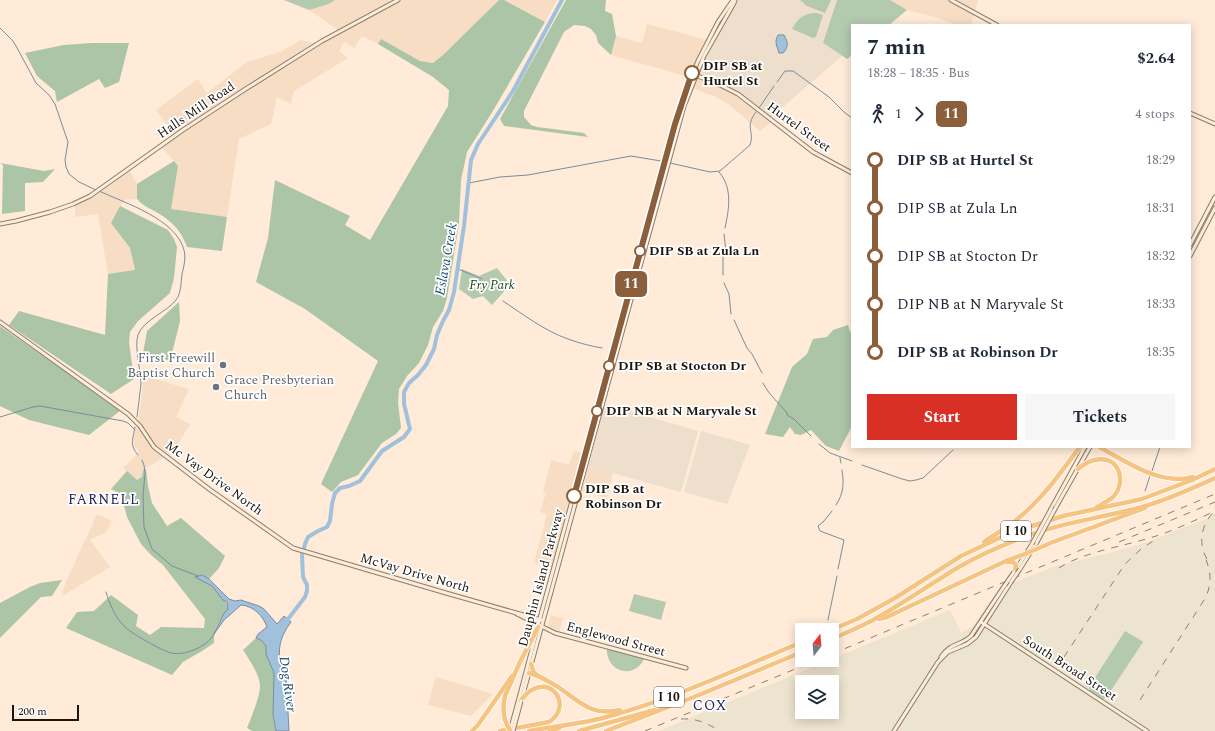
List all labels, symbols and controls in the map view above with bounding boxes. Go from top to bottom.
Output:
text: 7 min [867,31,926,64]
text: $2.64 [1137,47,1175,70]
place label: DIP SB at Hurtel St [703,56,763,91]
text: 18:28 – 18:35 · Bus [867,63,970,83]
marker: DIP SB at Hurtel St [684,65,700,81]
street label: Halls Mill Road [153,77,239,143]
street label: Hurtel Street [763,97,836,157]
icon: walk [867,103,889,125]
icon: forward [908,103,930,125]
text: 11 [944,103,959,124]
text: 1 [895,104,902,124]
text: 4 stops [1135,104,1175,124]
text: DIP SB at Hurtel St [897,149,1033,172]
text: 18:29 [1146,150,1175,170]
text: DIP SB at Zula Ln [897,197,1018,220]
text: 18:31 [1146,198,1175,218]
water label: Eslava Creek [429,221,463,297]
place label: DIP SB at Zula Ln [649,241,759,261]
marker: DIP SB at Zula Ln [634,245,646,257]
text: DIP SB at Stocton Dr [897,245,1038,268]
text: 18:32 [1146,246,1175,266]
line badge: 11 [613,271,649,297]
text: 11 [623,273,639,294]
park label: Fry Park [469,275,515,295]
text: DIP NB at N Maryvale St [897,293,1064,316]
text: 18:33 [1146,294,1175,314]
text: DIP SB at Robinson Dr [897,341,1058,364]
text: 18:35 [1146,342,1175,362]
place label: First Freewill Baptist Church [127,348,215,383]
place label: DIP SB at Stocton Dr [618,356,747,376]
marker: First Freewill Baptist Church [218,360,228,370]
marker: DIP SB at Stocton Dr [603,360,615,372]
place label: Grace Presbyterian Church [224,370,335,405]
marker: Grace Presbyterian Church [211,382,221,392]
button: Start [867,394,1017,440]
button: Tickets [1025,394,1175,440]
place label: DIP NB at N Maryvale St [606,401,757,421]
marker: DIP NB at N Maryvale St [591,405,603,417]
street label: Mc Vay Drive North [161,436,267,521]
place label: DIP SB at Robinson Dr [585,479,662,514]
marker: DIP SB at Robinson Dr [566,488,582,504]
district label: FARNELL [68,489,140,510]
street label: Dauphin Island Parkway [513,506,569,649]
road number: I 10 [1001,521,1031,541]
street label: McVay Drive North [358,548,473,598]
street label: Englewood Street [564,616,668,662]
north arrow [795,623,839,667]
map controls [795,623,839,719]
street label: South Broad Street [1019,630,1121,706]
water label: Dog River [274,655,302,714]
button: layers [795,675,839,719]
road number: I 10 [654,687,684,707]
district label: COX [693,695,727,716]
scale bar [12,703,79,722]
text: 200 m [18,703,47,720]

